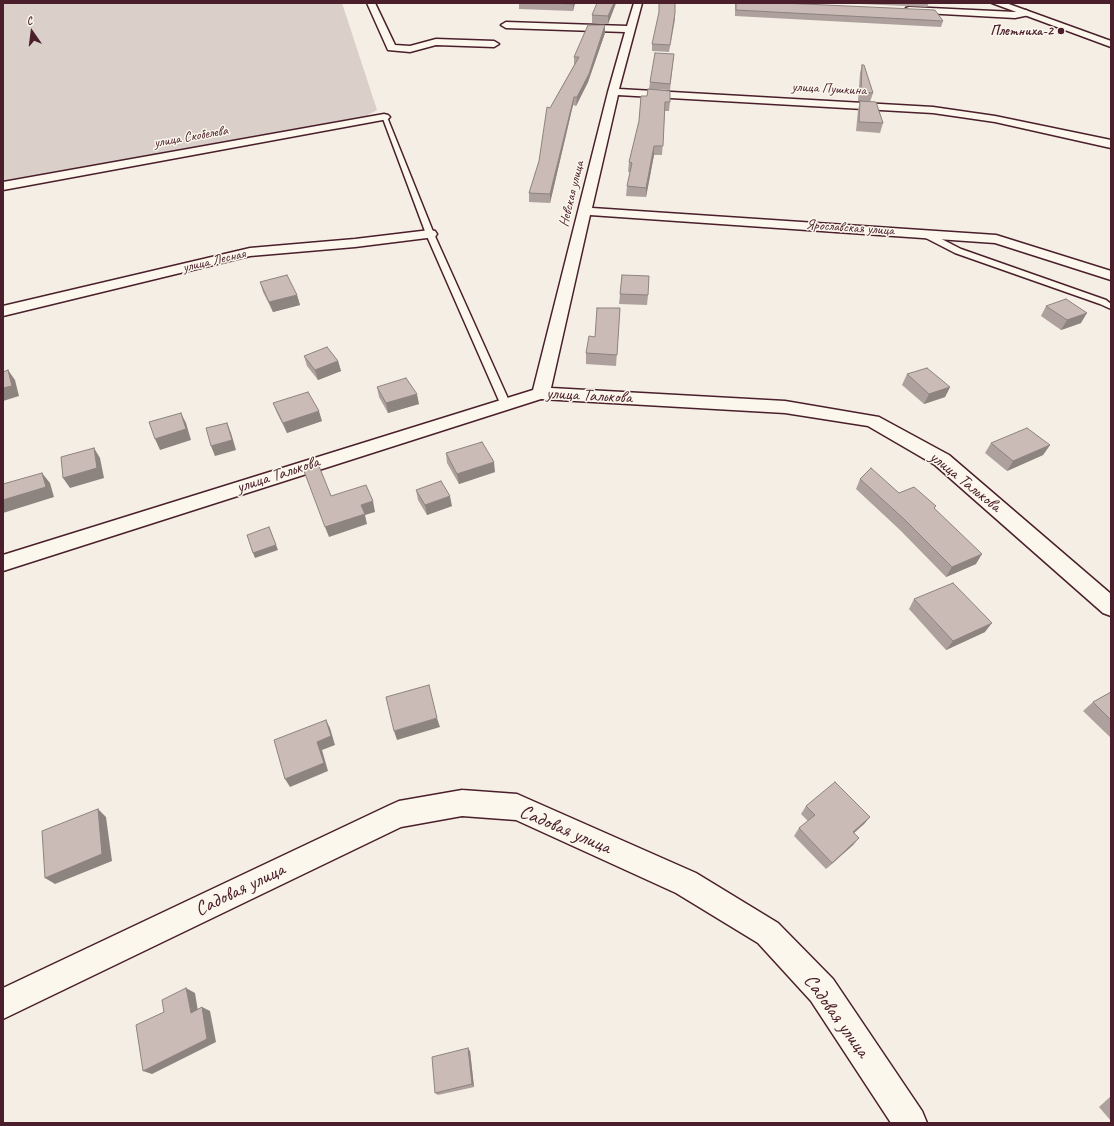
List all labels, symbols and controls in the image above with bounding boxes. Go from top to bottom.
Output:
north arrow [12,12,52,52]
text: С [25,13,33,28]
place label: Плетниха-2 [990,23,1053,39]
marker: Плетниха-2 [1056,26,1066,36]
street label: улица Пушкина [791,79,867,99]
street label: улица Скобелева [153,122,229,152]
street label: Невская улица [556,159,588,229]
street label: Ярославская улица [805,217,895,239]
street label: улица Лесная [181,246,247,276]
street label: улица Талькова [546,384,632,408]
street label: улица Талькова [925,447,1005,517]
street label: улица Талькова [234,452,322,498]
street label: Садовая улица [516,800,614,860]
street label: Садовая улица [191,858,289,922]
street label: Садовая улица [798,970,874,1062]

